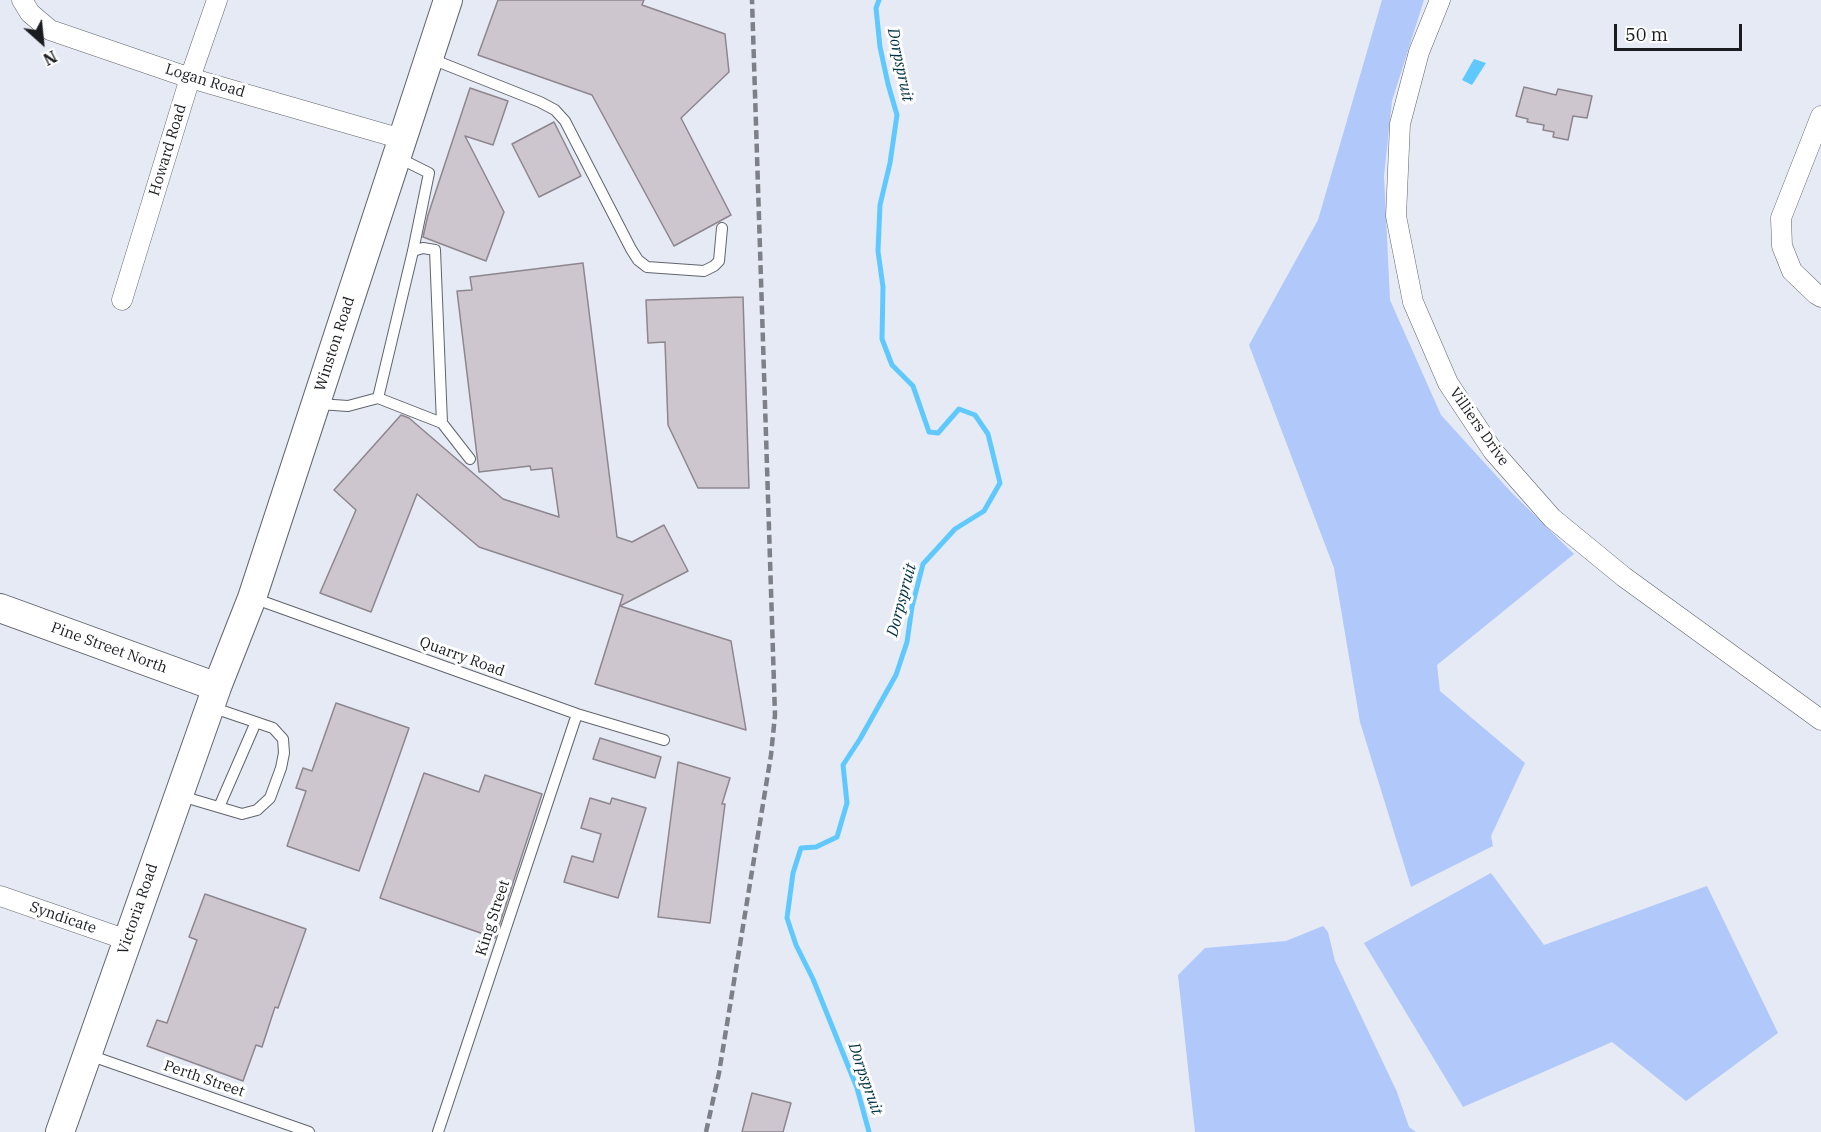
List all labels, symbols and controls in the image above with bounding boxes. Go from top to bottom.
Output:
north arrow [12,12,72,72]
scale bar [1617,12,1744,50]
text: 50 m [1625,23,1668,46]
water label: Dorpspruit [883,26,917,104]
text: N [40,46,60,70]
street label: Logan Road [163,60,247,102]
street label: Howard Road [146,102,190,198]
street label: Winston Road [311,294,359,394]
street label: Villiers Drive [1445,384,1513,470]
water label: Dorpspruit [883,561,921,639]
street label: Pine Street North [48,619,170,677]
street label: Quarry Road [417,633,507,681]
street label: Victoria Road [114,861,162,957]
street label: King Street [472,878,514,958]
street label: Syndicate [27,898,99,938]
water label: Dorpspruit [844,1040,886,1118]
street label: Perth Street [161,1057,247,1101]

